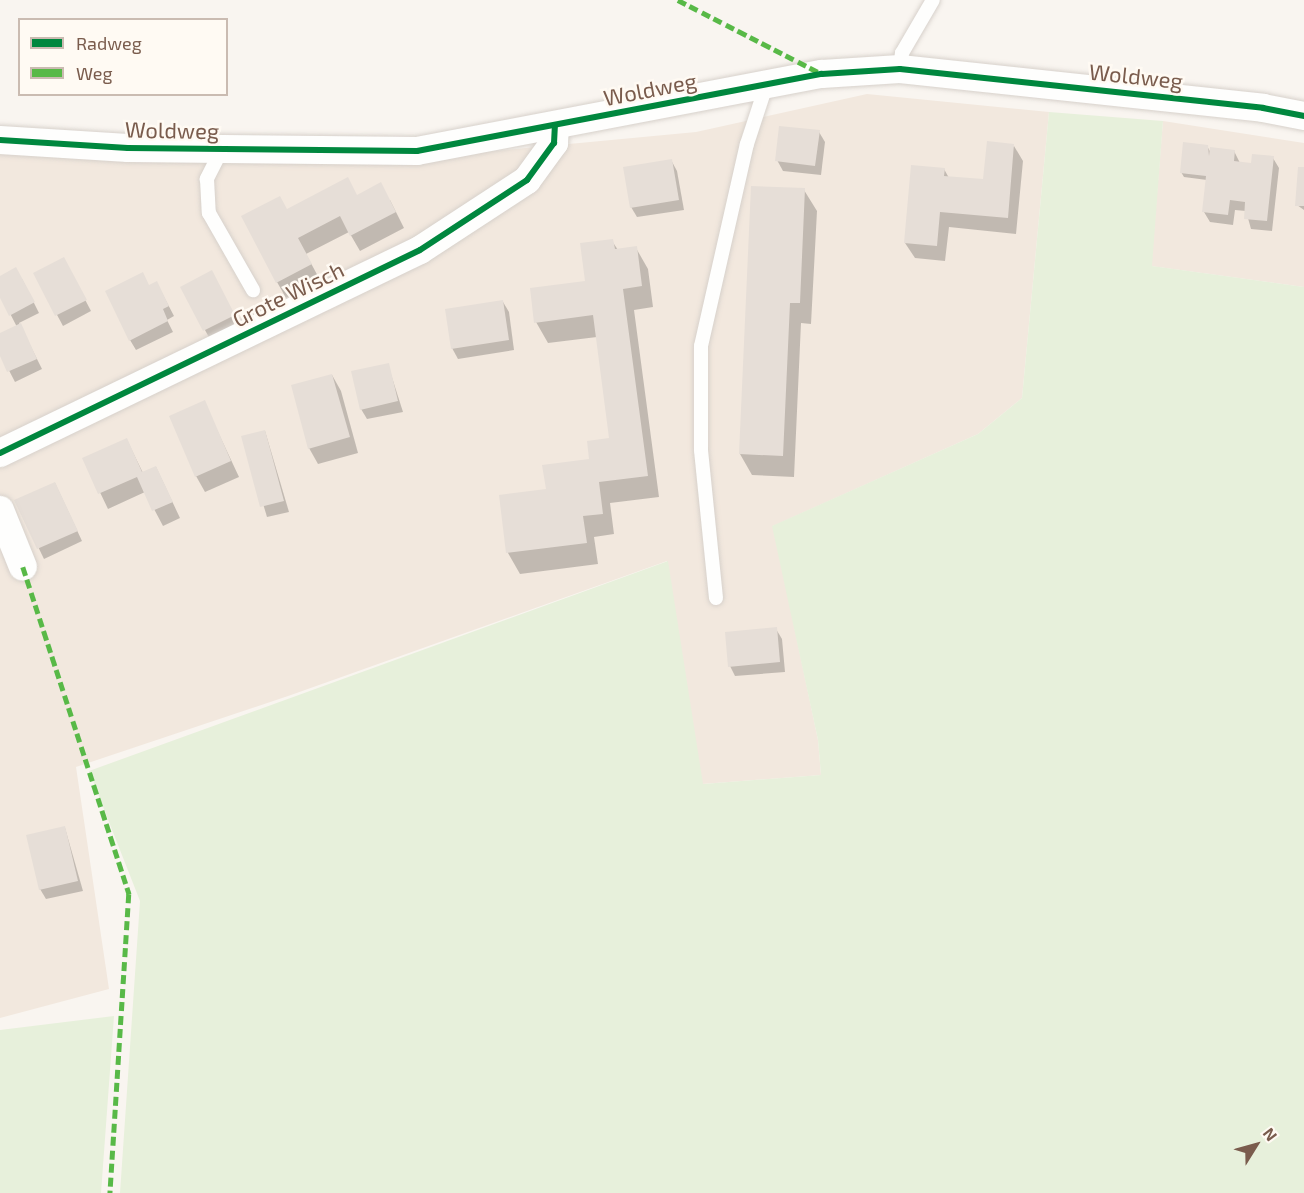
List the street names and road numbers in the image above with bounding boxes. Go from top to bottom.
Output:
street label: Woldweg [1088,58,1184,94]
street label: Woldweg [601,67,699,111]
street label: Woldweg [125,116,219,144]
street label: Grote Wisch [228,256,348,332]

